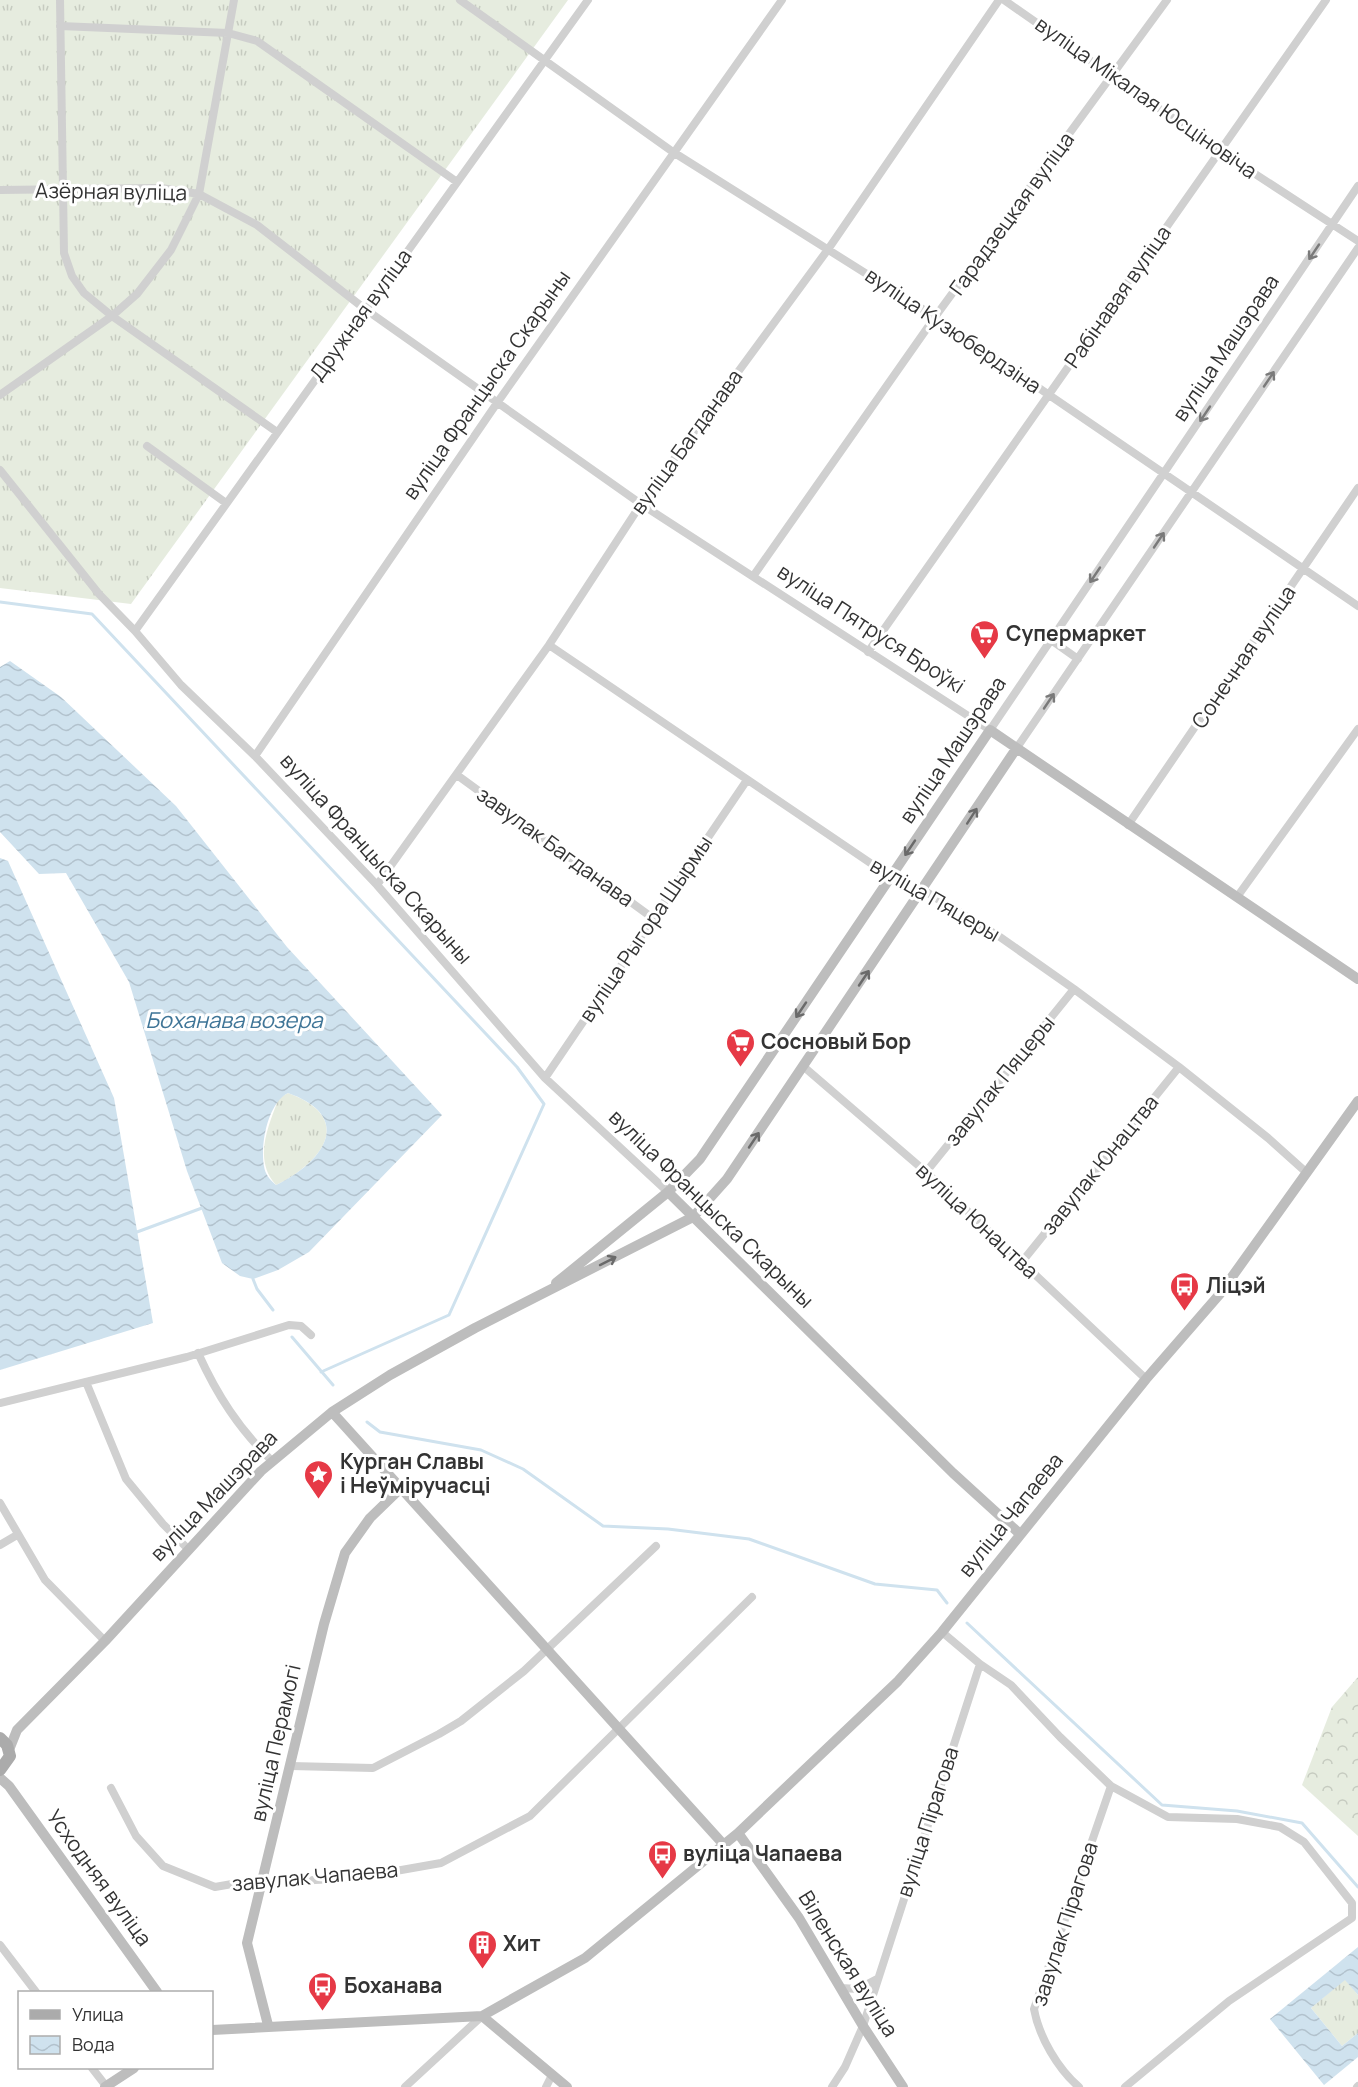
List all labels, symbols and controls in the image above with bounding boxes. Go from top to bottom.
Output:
street label: вуліца Мікалая Юсціновіча [1030,10,1263,185]
street label: Гарадзецкая вуліца [942,126,1080,301]
street label: Азёрная вуліца [35,176,187,206]
street label: Рабінавая вуліца [1058,220,1177,373]
street label: Дружная вуліца [303,243,418,386]
one-way arrow [1307,243,1319,260]
street label: вуліца Кузюбердзіна [860,261,1047,400]
street label: вуліца Францыска Скарыны [396,264,576,505]
street label: вуліца Машэрава [1166,268,1285,426]
street label: вуліца Багданава [624,363,748,520]
one-way arrow [1263,371,1275,387]
one-way arrow [1199,405,1211,422]
one-way arrow [1154,532,1166,549]
street label: вуліца Пятруся Броўкі [772,557,971,699]
one-way arrow [1089,567,1101,583]
street label: Сонечная вуліца [1185,579,1301,733]
supermarket icon: Супермаркет [969,618,1001,660]
place label: Супермаркет [1006,619,1146,647]
street label: вуліца Машэрава [893,670,1012,828]
one-way arrow [1043,693,1055,709]
street label: вуліца Францыска Скарыны [275,747,479,970]
street label: завулак Багданава [471,780,640,913]
one-way arrow [966,808,978,825]
street label: вуліца Рыгора Шырмы [572,830,718,1027]
one-way arrow [903,839,915,856]
street label: вуліца Пяцеры [865,851,1006,948]
one-way arrow [858,971,870,987]
one-way arrow [794,1001,806,1018]
water label: Боханава возера [146,1005,324,1035]
street label: завулак Пяцеры [938,1009,1061,1152]
supermarket icon: Сосновый Бор [724,1026,756,1068]
place label: Сосновый Бор [761,1027,911,1055]
street label: завулак Юнацтва [1034,1089,1164,1240]
street label: вуліца Францыска Скарыны [603,1103,820,1314]
one-way arrow [748,1132,760,1148]
street label: вуліца Юнацтва [911,1156,1045,1284]
one-way arrow [598,1255,616,1266]
bus stop icon: Ліцэй [1169,1270,1201,1312]
place label: Ліцэй [1206,1271,1266,1299]
street label: вуліца Машэрава [144,1424,283,1567]
place label: Курган Славы і Неўміручасці [340,1447,491,1499]
street label: вуліца Чапаева [952,1447,1069,1582]
place icon: Курган Славы і Неўміручасці [303,1458,335,1500]
street label: вуліца Перамогі [243,1662,307,1824]
street label: вуліца Пірагова [890,1743,964,1900]
street label: Усходняя вуліца [41,1804,159,1951]
bus stop icon: вуліца Чапаева [646,1838,678,1880]
street label: завулак Пірагова [1024,1838,1104,2009]
place label: вуліца Чапаева [683,1839,842,1867]
street label: завулак Чапаева [231,1855,399,1897]
street label: Віленская вуліца [793,1885,905,2042]
building icon: Хит [466,1928,498,1970]
place label: Хит [503,1929,541,1957]
bus stop icon: Боханава [307,1970,339,2012]
place label: Боханава [344,1971,442,1999]
legend [18,1991,213,2069]
text: Улица [72,2002,124,2026]
text: Вода [72,2032,114,2056]

